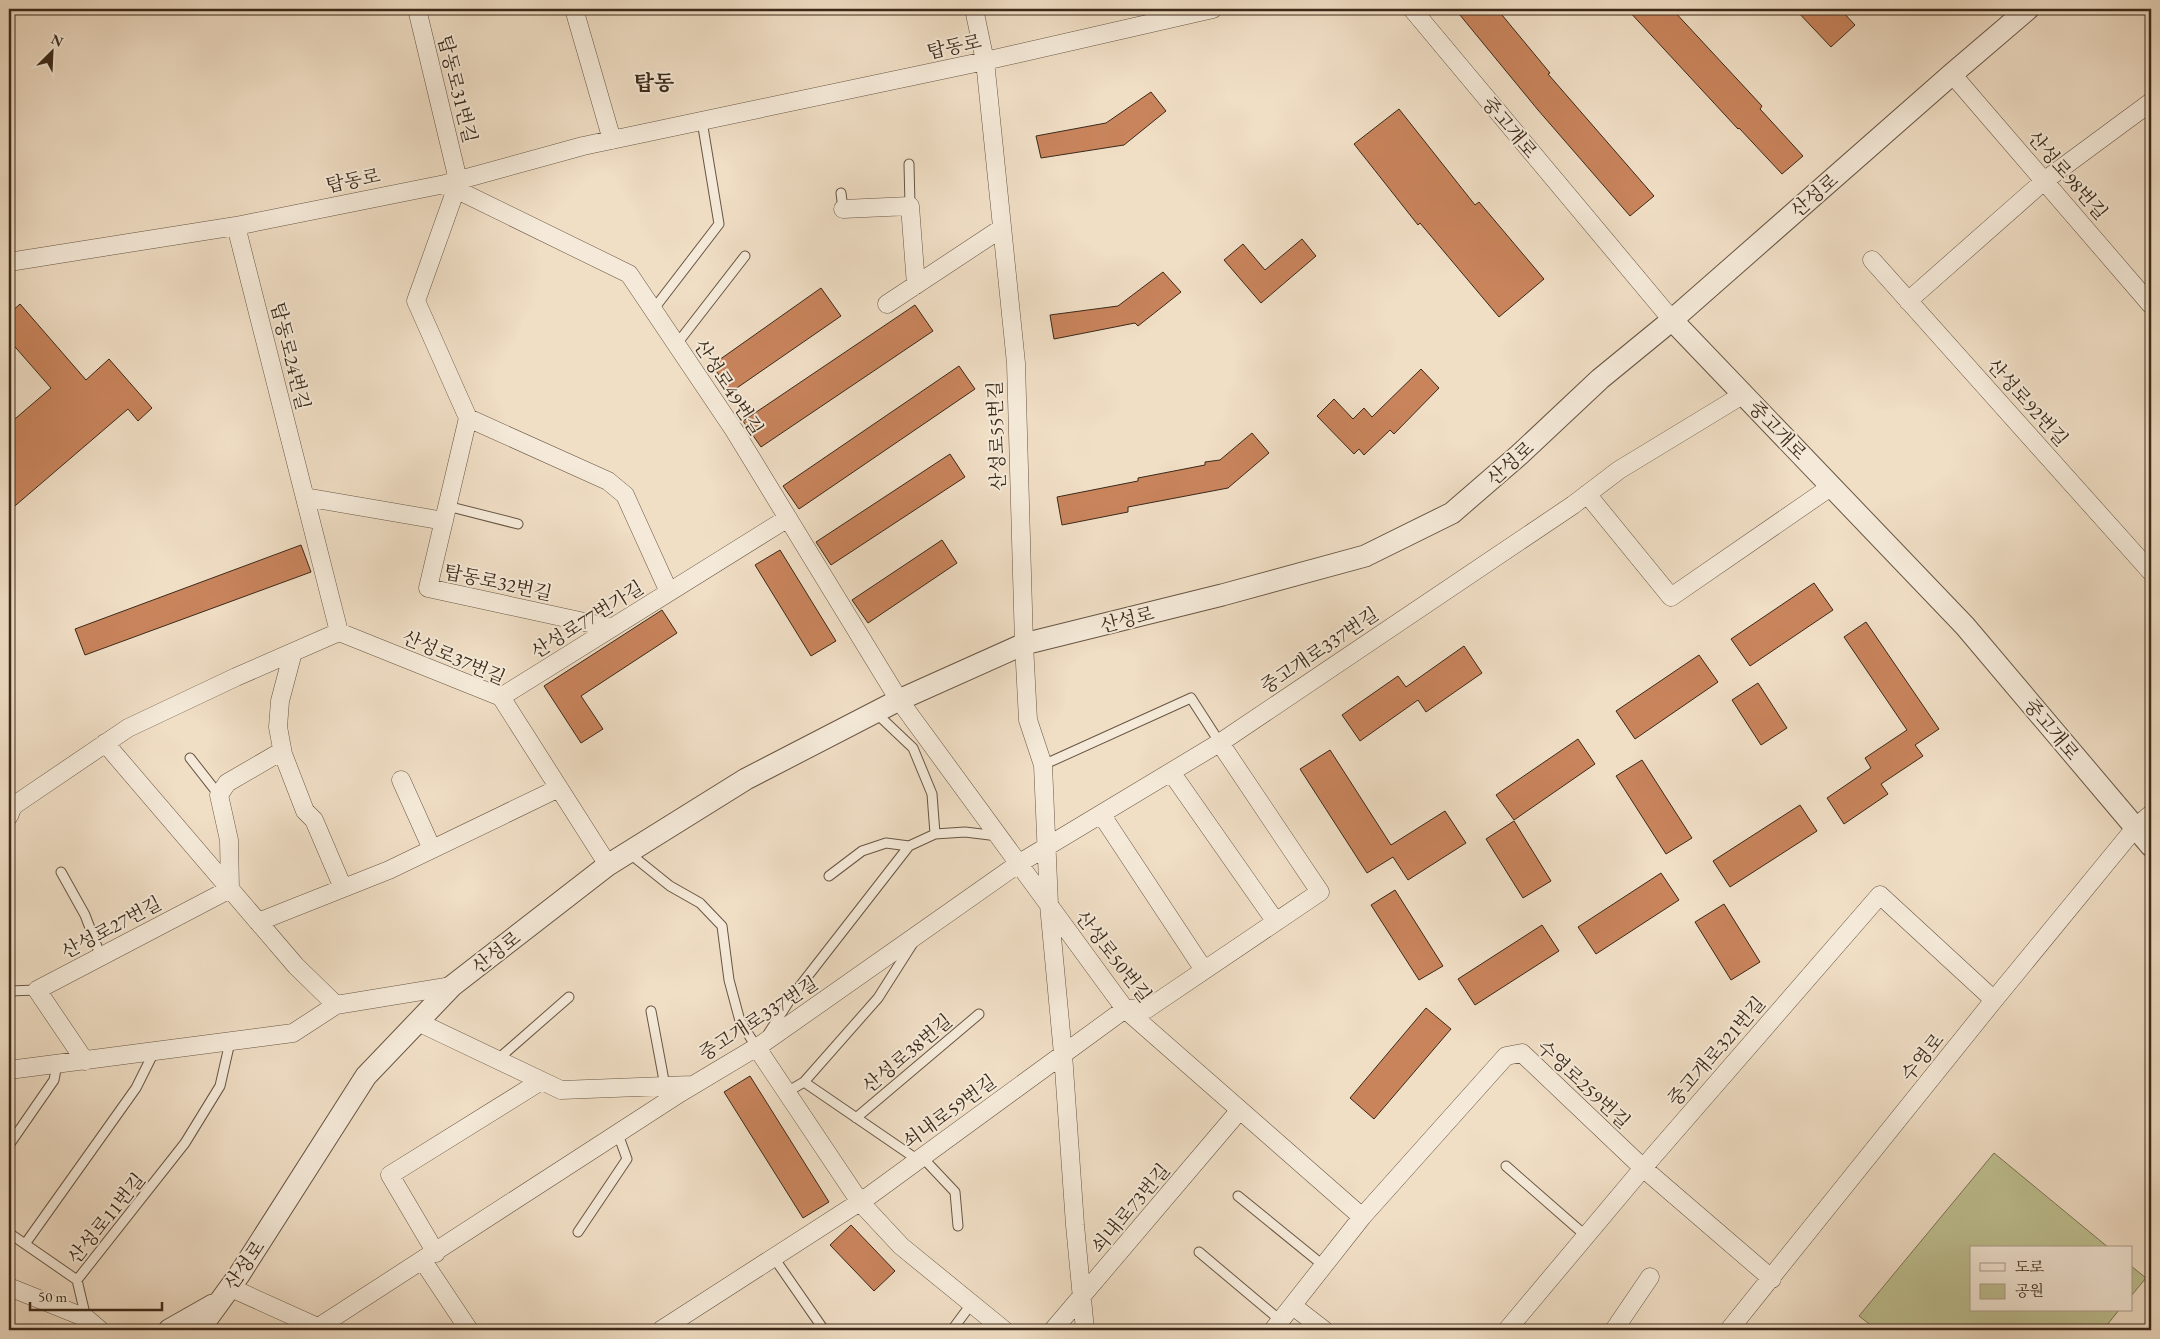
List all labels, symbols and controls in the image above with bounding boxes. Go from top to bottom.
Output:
north arrow [28,28,78,78]
street label: 탑동로 [925,29,984,64]
text: N [48,30,67,51]
street label: 탑동로31번길 [432,33,483,146]
district label: 탑동 [634,69,674,96]
street label: 중고개로 [1476,91,1543,163]
street label: 산성로98번길 [2022,126,2113,225]
street label: 탑동로 [324,163,383,198]
street label: 산성로 [1785,168,1843,223]
street label: 탑동로24번길 [265,300,316,413]
street label: 산성로49번길 [688,334,769,440]
street label: 산성로92번길 [1982,353,2074,452]
street label: 산성로55번길 [982,381,1011,491]
street label: 중고개로 [1743,395,1812,465]
street label: 산성로 [1482,436,1539,491]
street label: 탑동로32번길 [441,559,554,606]
street label: 산성로77번가길 [526,575,648,664]
street label: 산성로 [1097,601,1157,638]
street label: 중고개로337번길 [1255,602,1383,699]
street label: 산성로37번길 [398,624,509,690]
street label: 중고개로 [2018,693,2085,765]
street label: 산성로27번길 [57,891,166,964]
street label: 산성로50번길 [1070,905,1157,1007]
street label: 산성로 [467,926,526,979]
street label: 중고개로337번길 [694,970,823,1066]
street label: 중고개로321번길 [1662,991,1771,1111]
street label: 산성로38번길 [857,1008,957,1098]
street label: 수영로 [1895,1028,1949,1087]
street label: 수영로259번길 [1532,1035,1636,1134]
street label: 쇠내로59번길 [897,1069,1001,1154]
street label: 쇠내로73번길 [1085,1158,1175,1258]
street label: 산성로11번길 [62,1168,151,1269]
street label: 산성로 [218,1236,270,1295]
legend [1970,1246,2132,1312]
text: 도로 [2015,1257,2044,1276]
scale bar [30,1279,162,1311]
text: 공원 [2015,1281,2044,1300]
text: 50 m [38,1287,67,1306]

